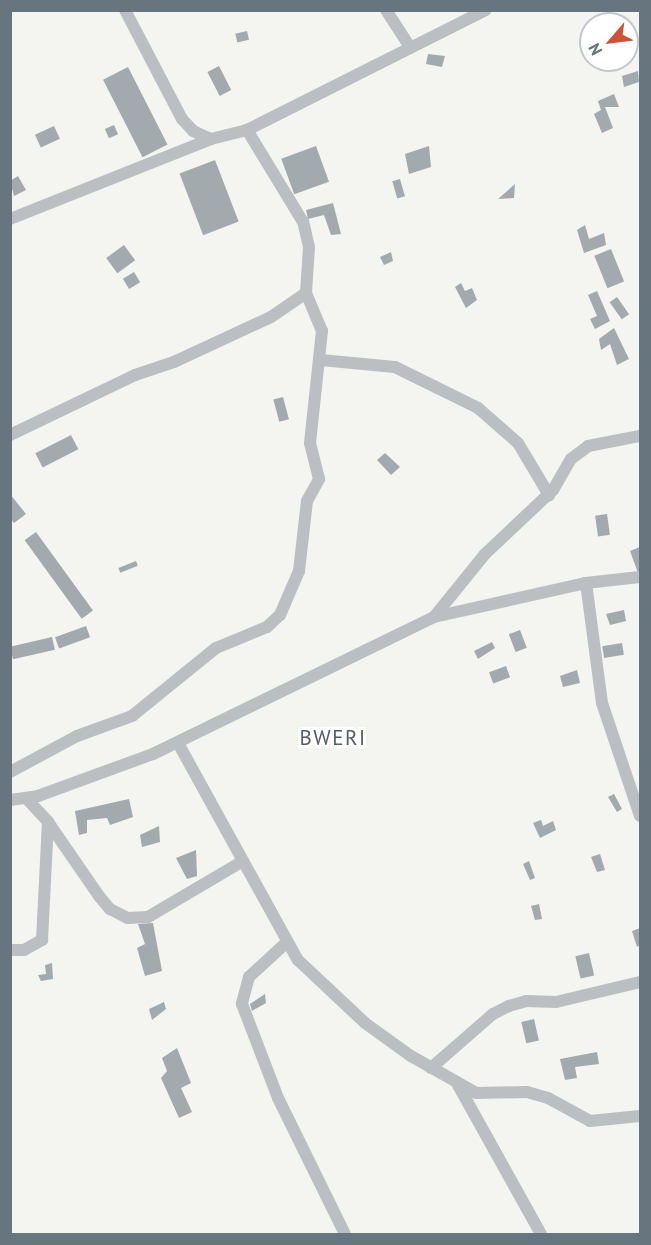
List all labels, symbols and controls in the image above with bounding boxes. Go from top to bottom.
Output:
north arrow [579,12,639,72]
text: N [584,40,606,59]
district label: BWERI [299,725,367,751]

